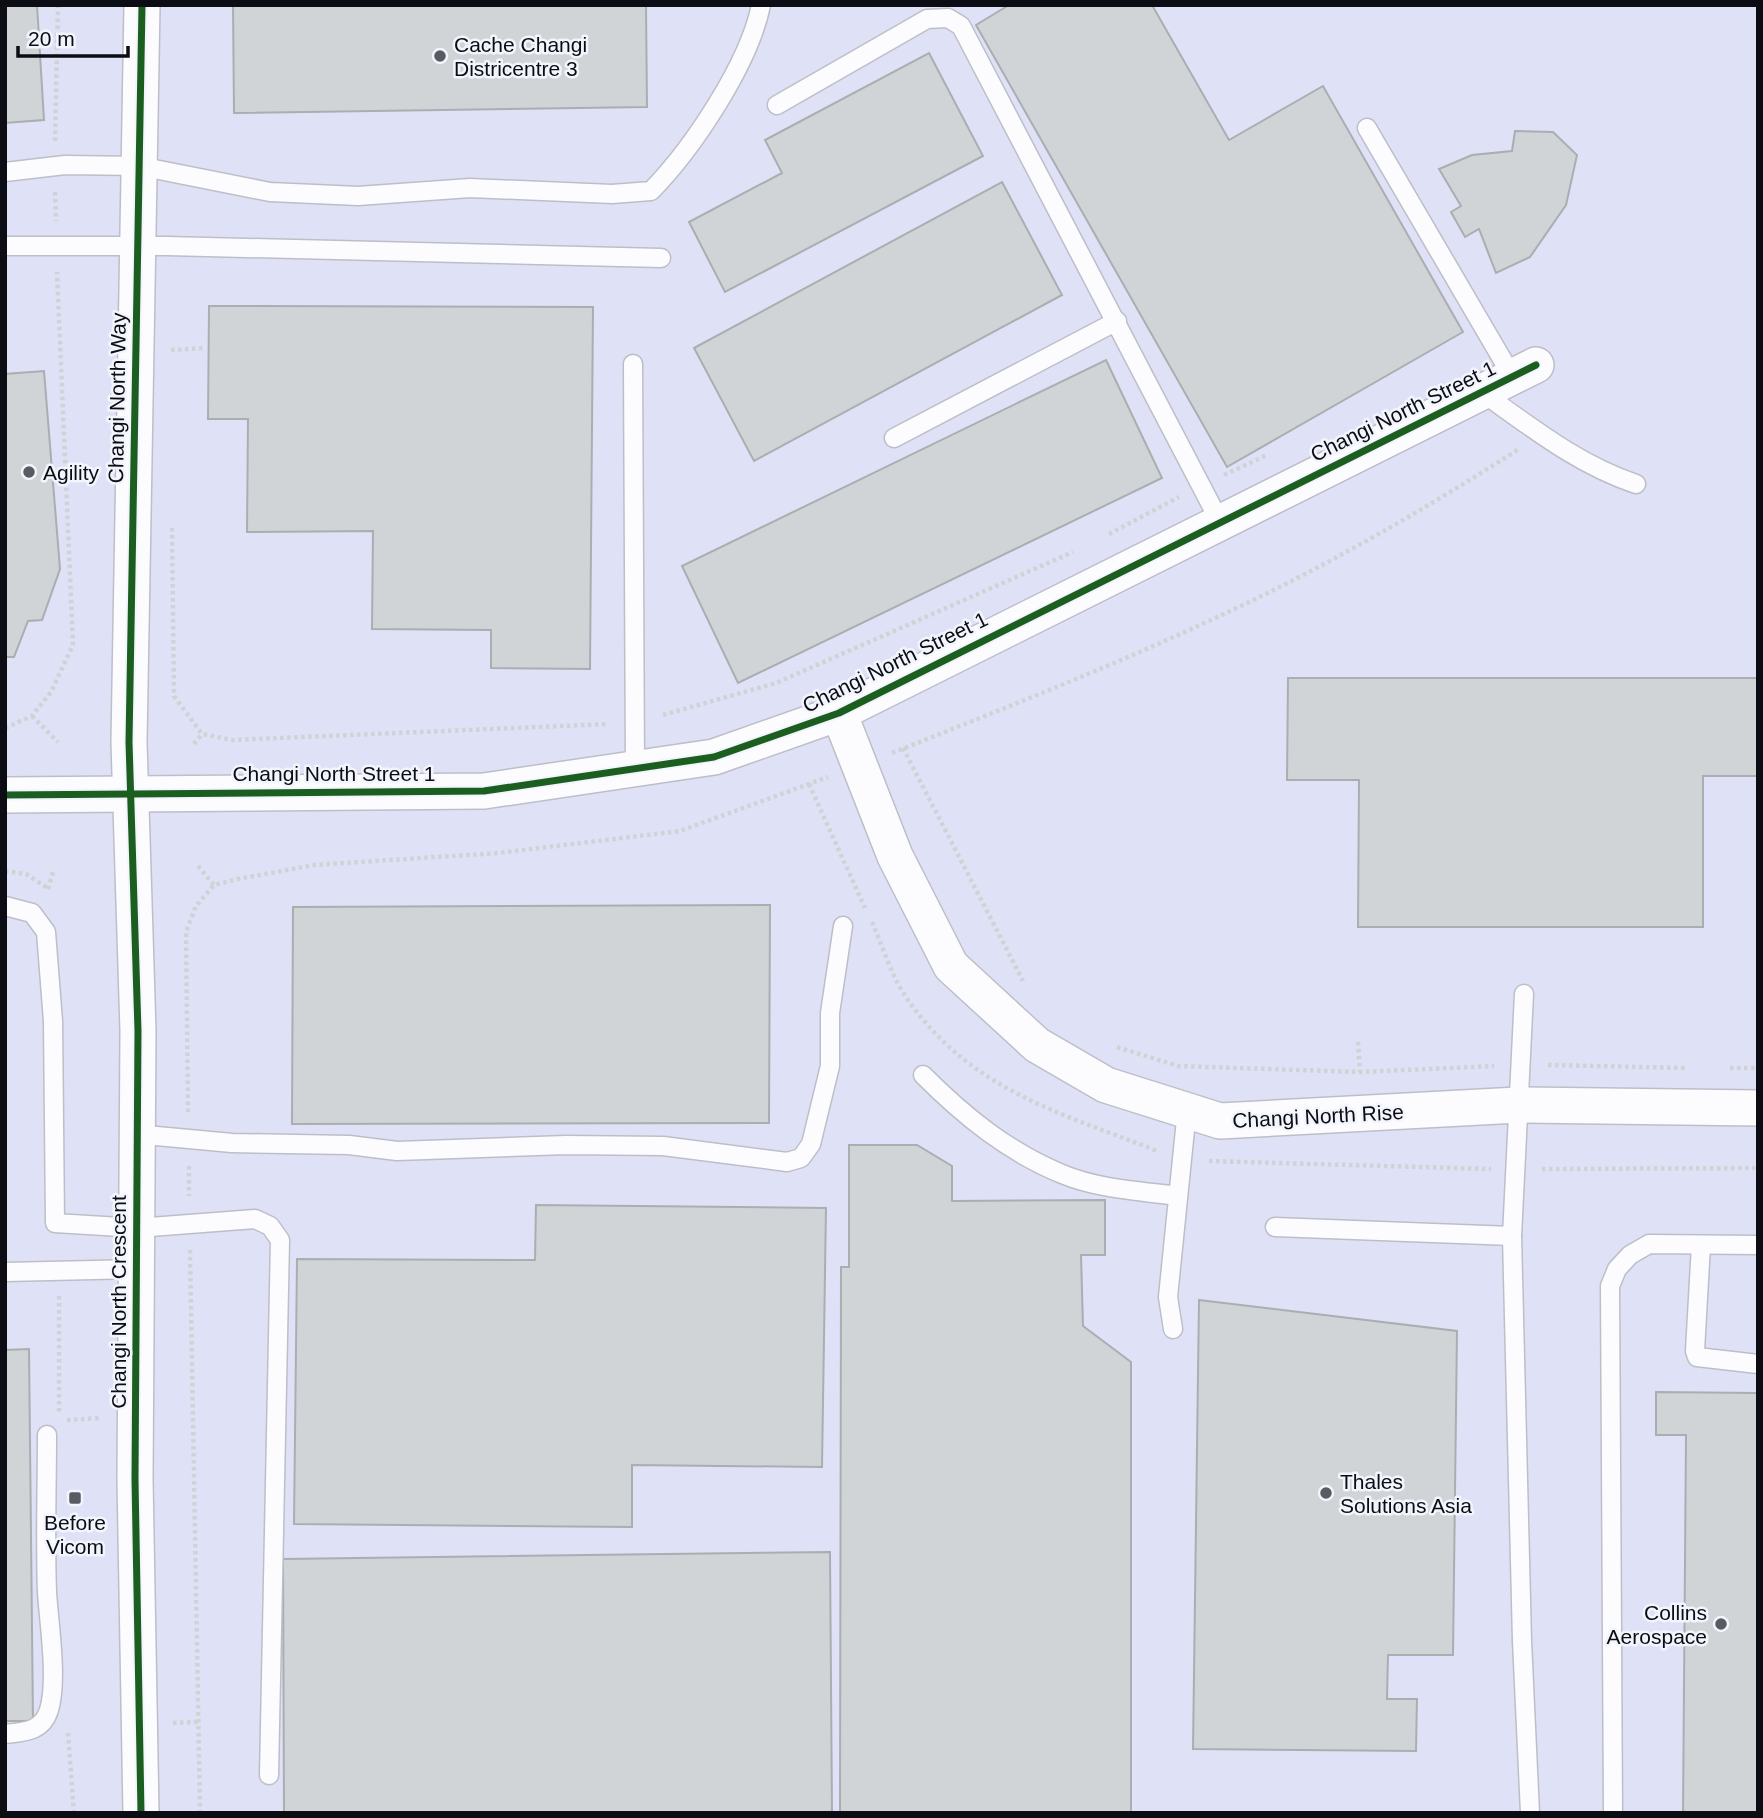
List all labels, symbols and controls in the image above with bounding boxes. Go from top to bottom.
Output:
scale bar [18,14,128,58]
text: 20 m [28,27,75,50]
place label: Cache Changi Districentre 3 [454,33,587,80]
marker: Cache Changi Districentre 3 [432,48,448,64]
street label: Changi North Way [104,312,130,484]
street label: Changi North Street 1 [1307,356,1499,466]
place label: Agility [43,461,100,484]
marker: Agility [21,464,37,480]
street label: Changi North Street 1 [799,607,991,717]
street label: Changi North Street 1 [232,762,436,785]
street label: Changi North Rise [1232,1100,1404,1132]
street label: Changi North Crescent [107,1195,130,1409]
place label: Thales Solutions Asia [1340,1470,1472,1517]
marker: Thales Solutions Asia [1318,1485,1334,1501]
marker: Before Vicom [67,1490,83,1506]
place label: Before Vicom [44,1511,106,1558]
place label: Collins Aerospace [1607,1601,1707,1648]
marker: Collins Aerospace [1713,1616,1729,1632]

